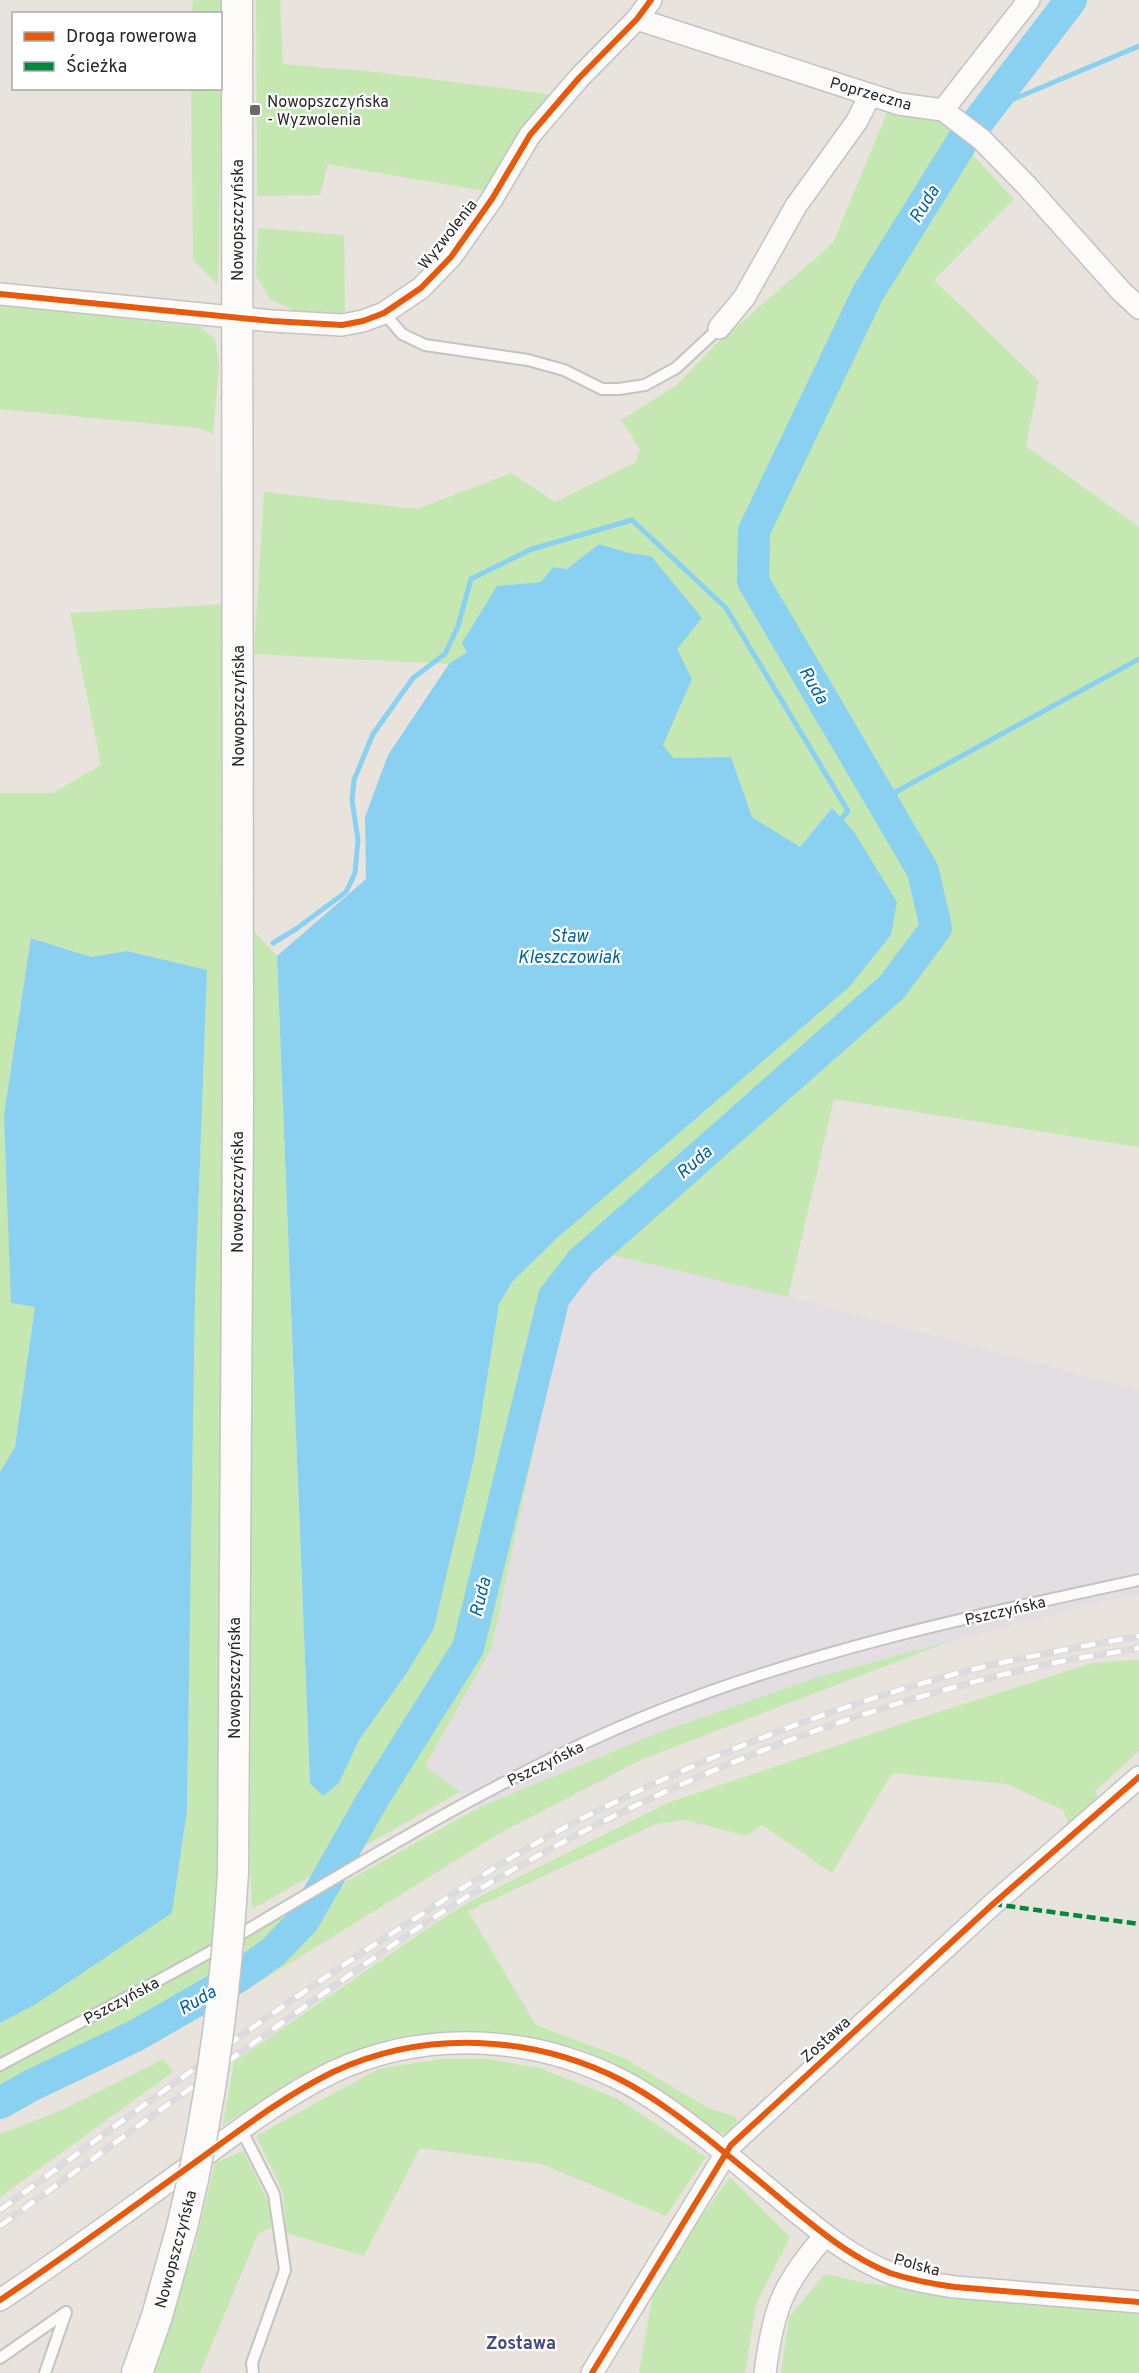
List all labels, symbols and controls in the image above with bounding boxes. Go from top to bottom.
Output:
legend [12,12,222,90]
text: Droga rowerowa [66,26,197,49]
text: Ścieżka [66,54,127,79]
street label: Poprzeczna [827,74,914,116]
place label: Nowopszczyńska - Wyzwolenia [267,93,389,131]
marker: Nowopszczyńska - Wyzwolenia [248,103,262,117]
street label: Nowopszczyńska [229,159,249,281]
water label: Ruda [905,181,946,228]
street label: Wyzwolenia [415,196,482,275]
street label: Nowopszczyńska [230,645,250,767]
water label: Ruda [793,663,833,709]
water label: Staw Kleszczowiak [518,926,621,970]
street label: Nowopszczyńska [229,1131,249,1253]
water label: Ruda [672,1141,718,1185]
water label: Ruda [465,1574,498,1620]
street label: Pszczyńska [963,1593,1048,1631]
street label: Nowopszczyńska [226,1617,246,1739]
street label: Pszczyńska [504,1738,587,1792]
street label: Pszczyńska [81,1974,163,2030]
water label: Ruda [175,1981,221,2021]
street label: Zostawa [797,2013,855,2068]
street label: Nowopszczyńska [152,2188,202,2311]
street label: Polska [891,2250,942,2282]
district label: Zostawa [486,2333,556,2356]

